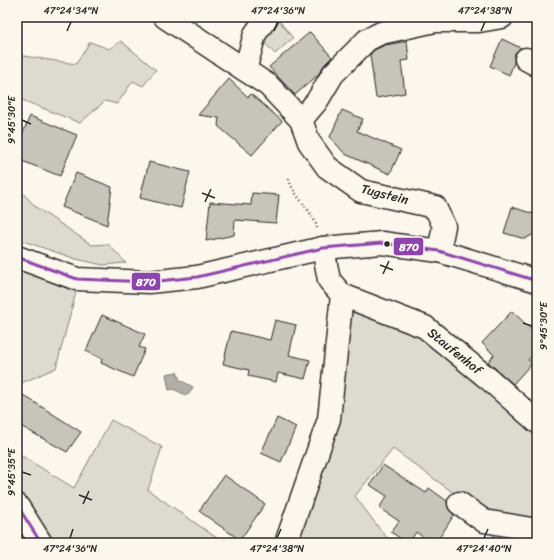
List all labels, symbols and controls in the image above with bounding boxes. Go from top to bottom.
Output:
text: 47°24'34"N [44,2,98,20]
text: 47°24'36"N [251,2,305,20]
text: 47°24'38"N [458,2,512,20]
text: 9°45'30"E [3,95,21,144]
street label: Tugstein [359,177,411,211]
line badge: 870 [393,237,424,256]
text: 870 [398,238,419,257]
unlabelled marker [382,239,392,249]
line badge: 870 [131,272,161,291]
text: 870 [135,273,156,292]
text: 9°45'30"E [535,301,553,350]
street label: Staufenhof [422,321,489,381]
text: 9°45'35"E [3,447,21,496]
text: 47°24'36"N [43,540,97,558]
text: 47°24'38"N [250,540,304,558]
text: 47°24'40"N [456,540,512,558]

